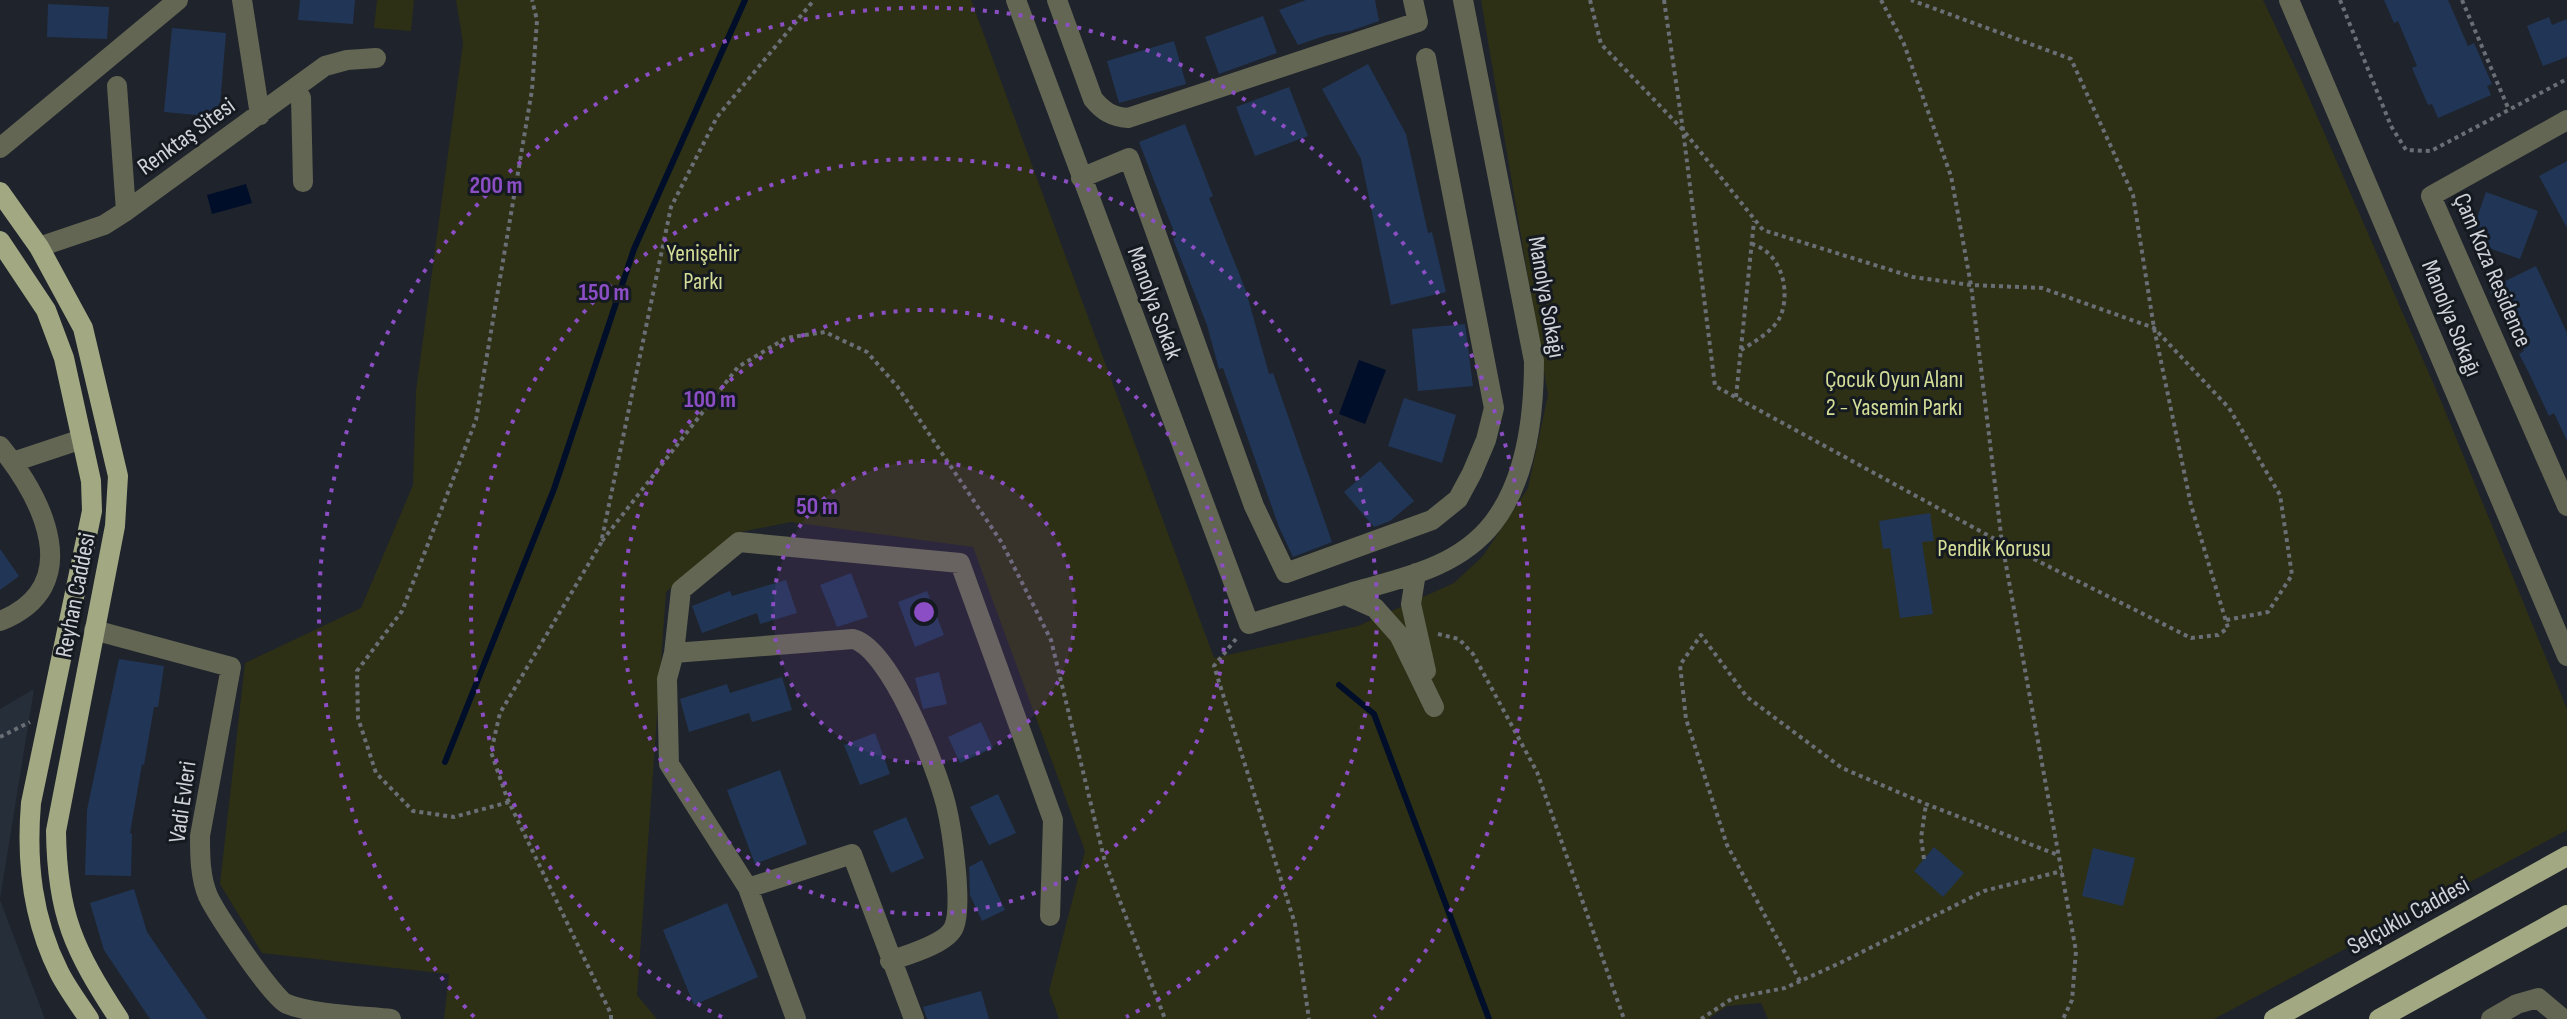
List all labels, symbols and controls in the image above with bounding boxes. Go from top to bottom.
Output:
street label: Renktaş Sitesi [132,91,241,181]
text: 200 m [469,171,523,200]
street label: Çam Koza Residence [2447,189,2538,351]
street label: Manolya Sokağı [1522,234,1571,360]
park label: Yenişehir Parkı [666,239,740,296]
street label: Manolya Sokak [1121,243,1188,364]
street label: Manolya Sokağı [2415,256,2488,381]
text: 150 m [578,278,630,307]
park label: Çocuk Oyun Alanı 2 - Yasemin Parkı [1825,365,1963,422]
text: 100 m [684,385,736,414]
text: 50 m [796,492,838,521]
street label: Reyhan Caddesi [49,530,102,660]
park label: Pendik Korusu [1937,534,2051,563]
centre of rings [910,598,938,626]
street label: Vadi Evleri [162,759,203,845]
street label: Selçuklu Caddesi [2342,870,2474,961]

